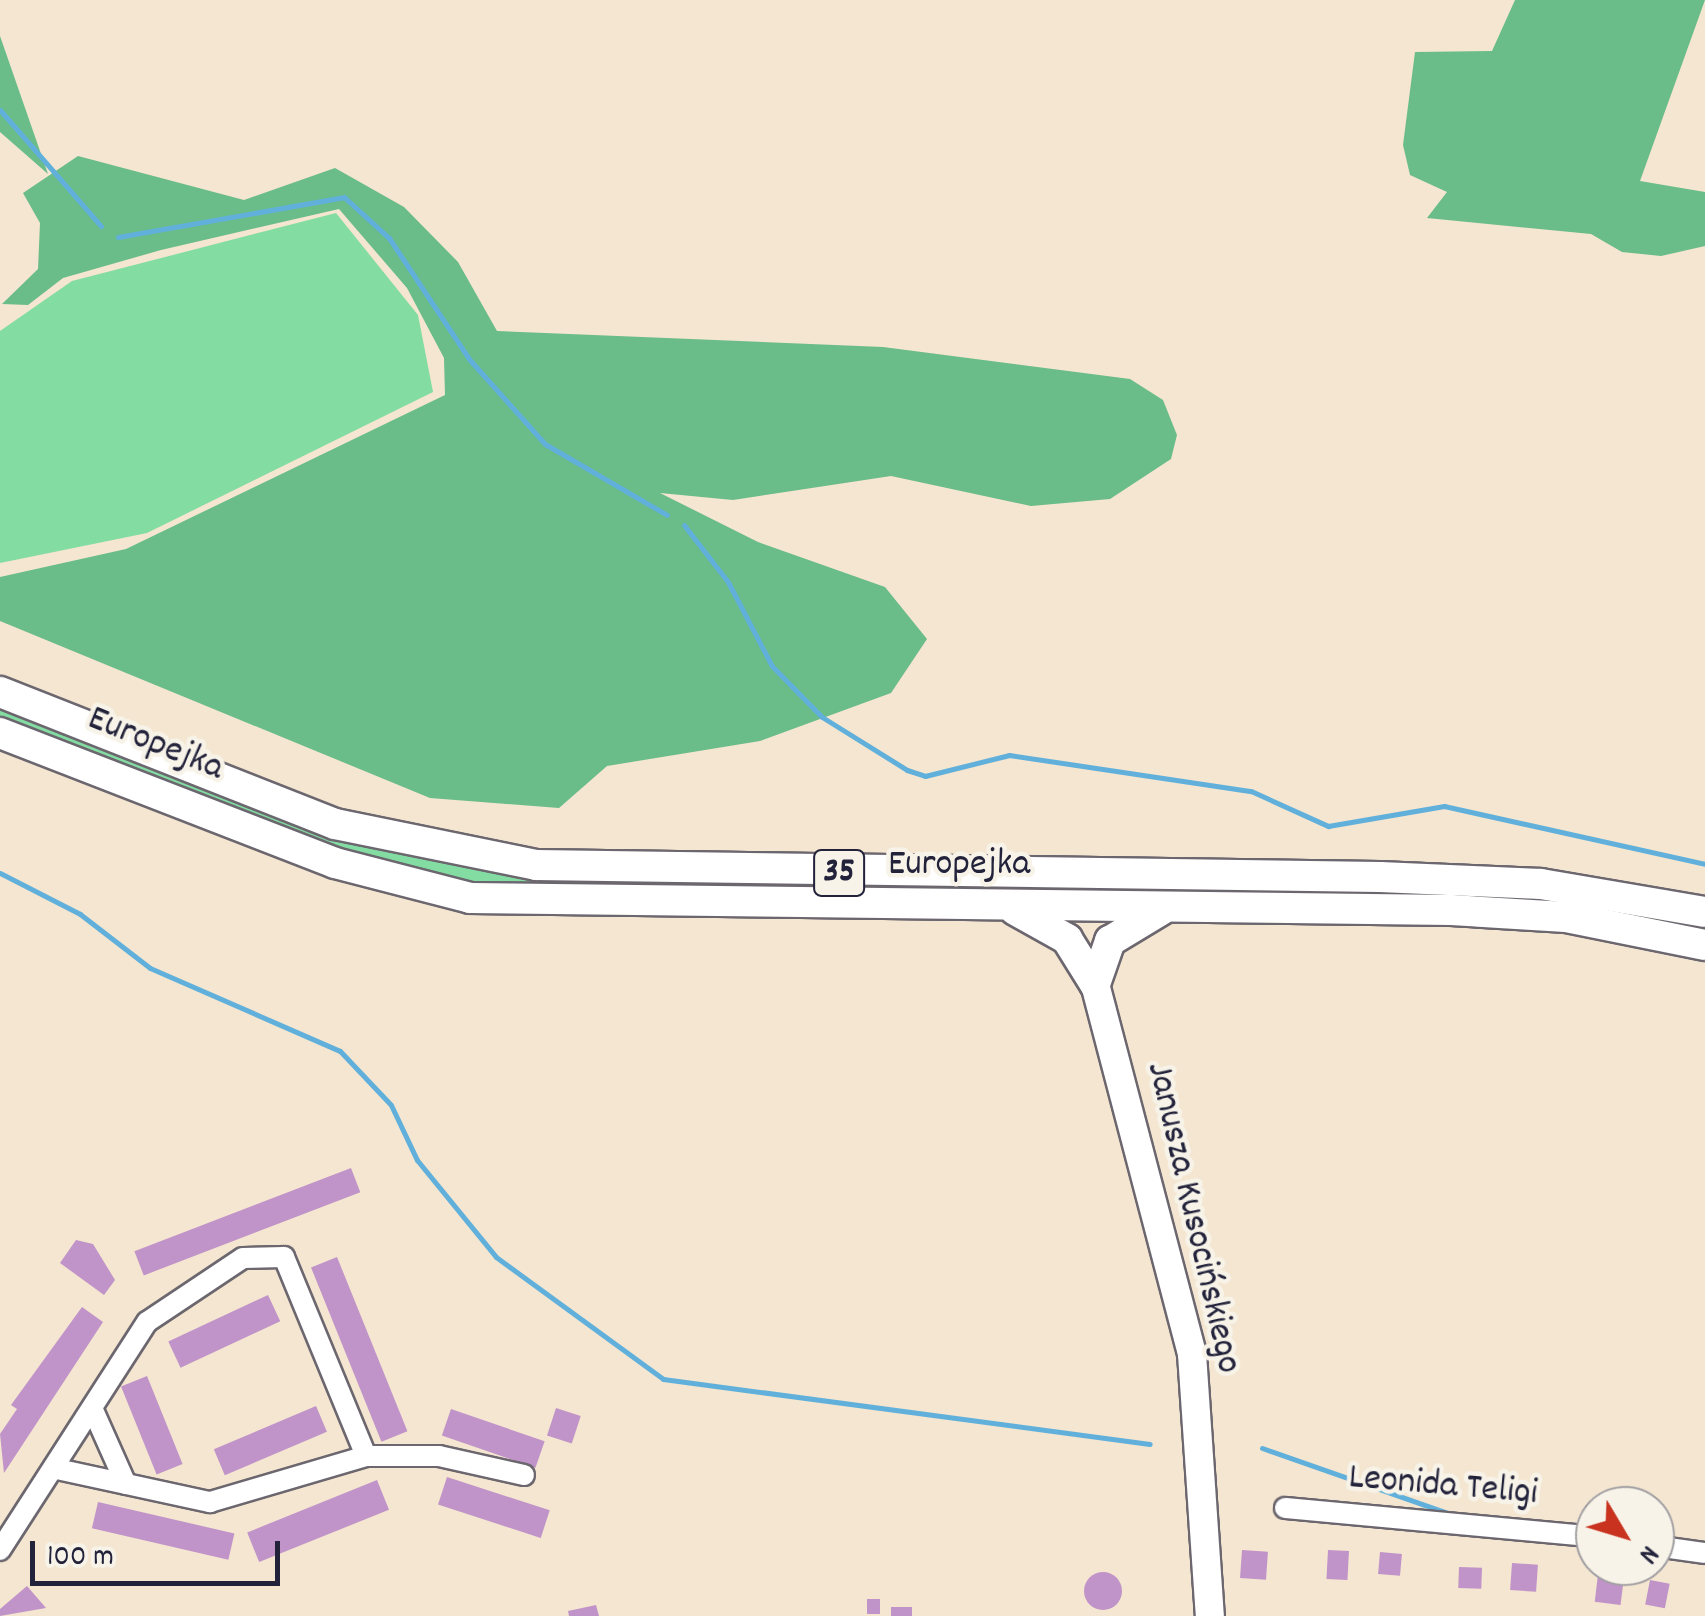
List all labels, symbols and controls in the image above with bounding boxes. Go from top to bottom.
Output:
street label: Europejka [81,697,229,793]
road number: 35 [812,843,866,903]
street label: Europejka [888,843,1030,889]
street label: Janusza Kusocińskiego [1134,1058,1250,1378]
street label: Leonida Teligi [1347,1456,1539,1518]
north arrow [1575,1486,1675,1586]
scale bar [35,1521,285,1583]
text: N [1627,1535,1667,1571]
text: 100 m [47,1537,114,1580]

